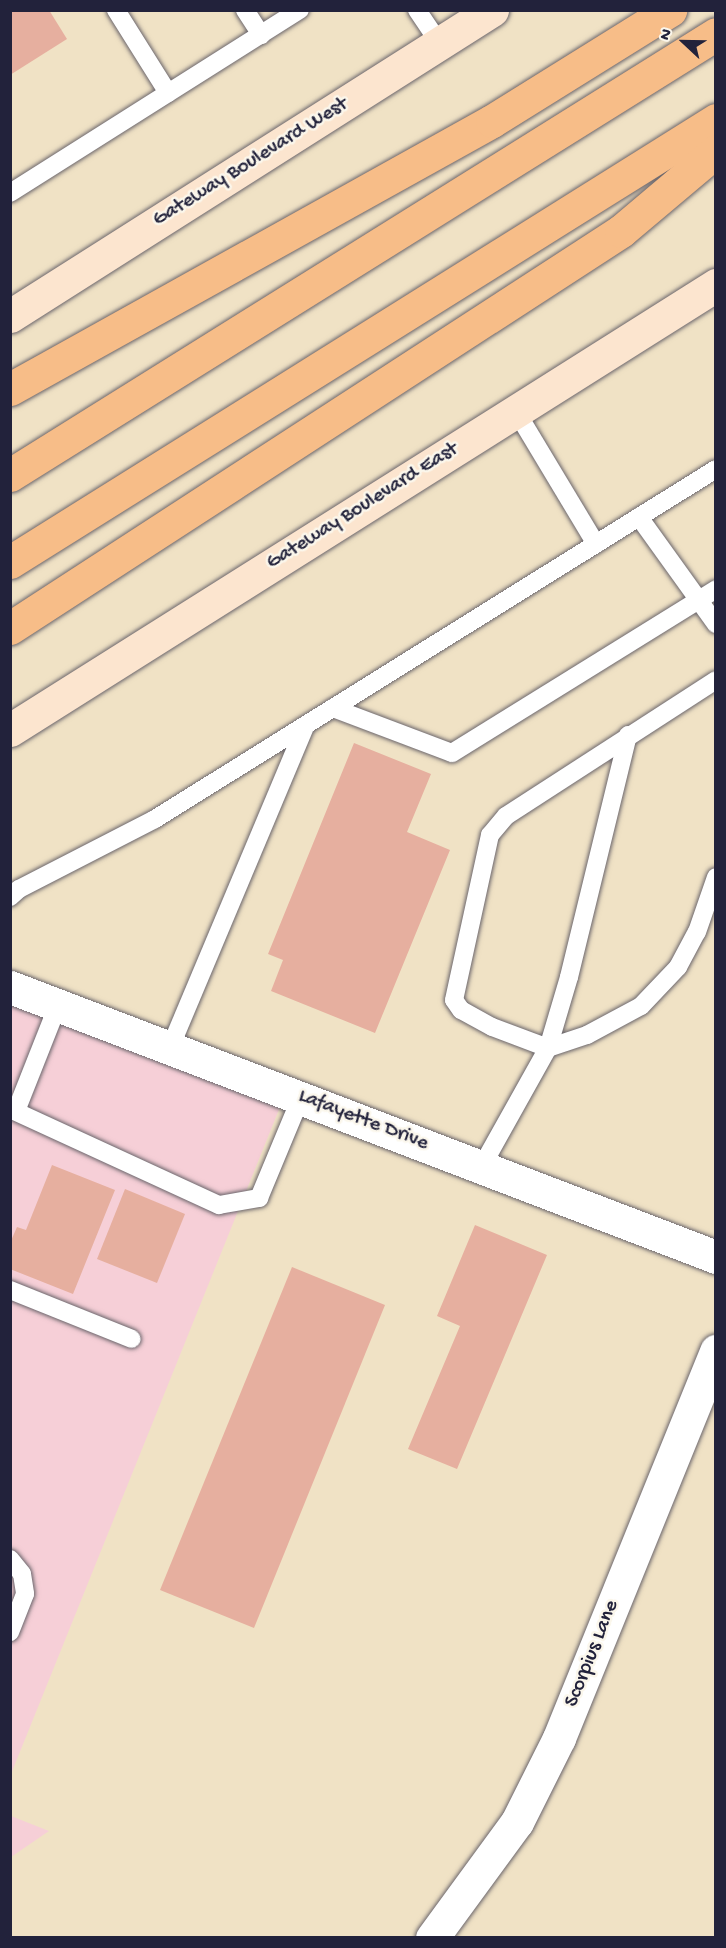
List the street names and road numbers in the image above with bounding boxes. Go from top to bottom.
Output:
street label: Gateway Boulevard West [149,93,353,233]
street label: Gateway Boulevard East [263,438,463,576]
street label: Lafayette Drive [294,1085,432,1157]
street label: Scorpius Lane [560,1597,626,1711]

